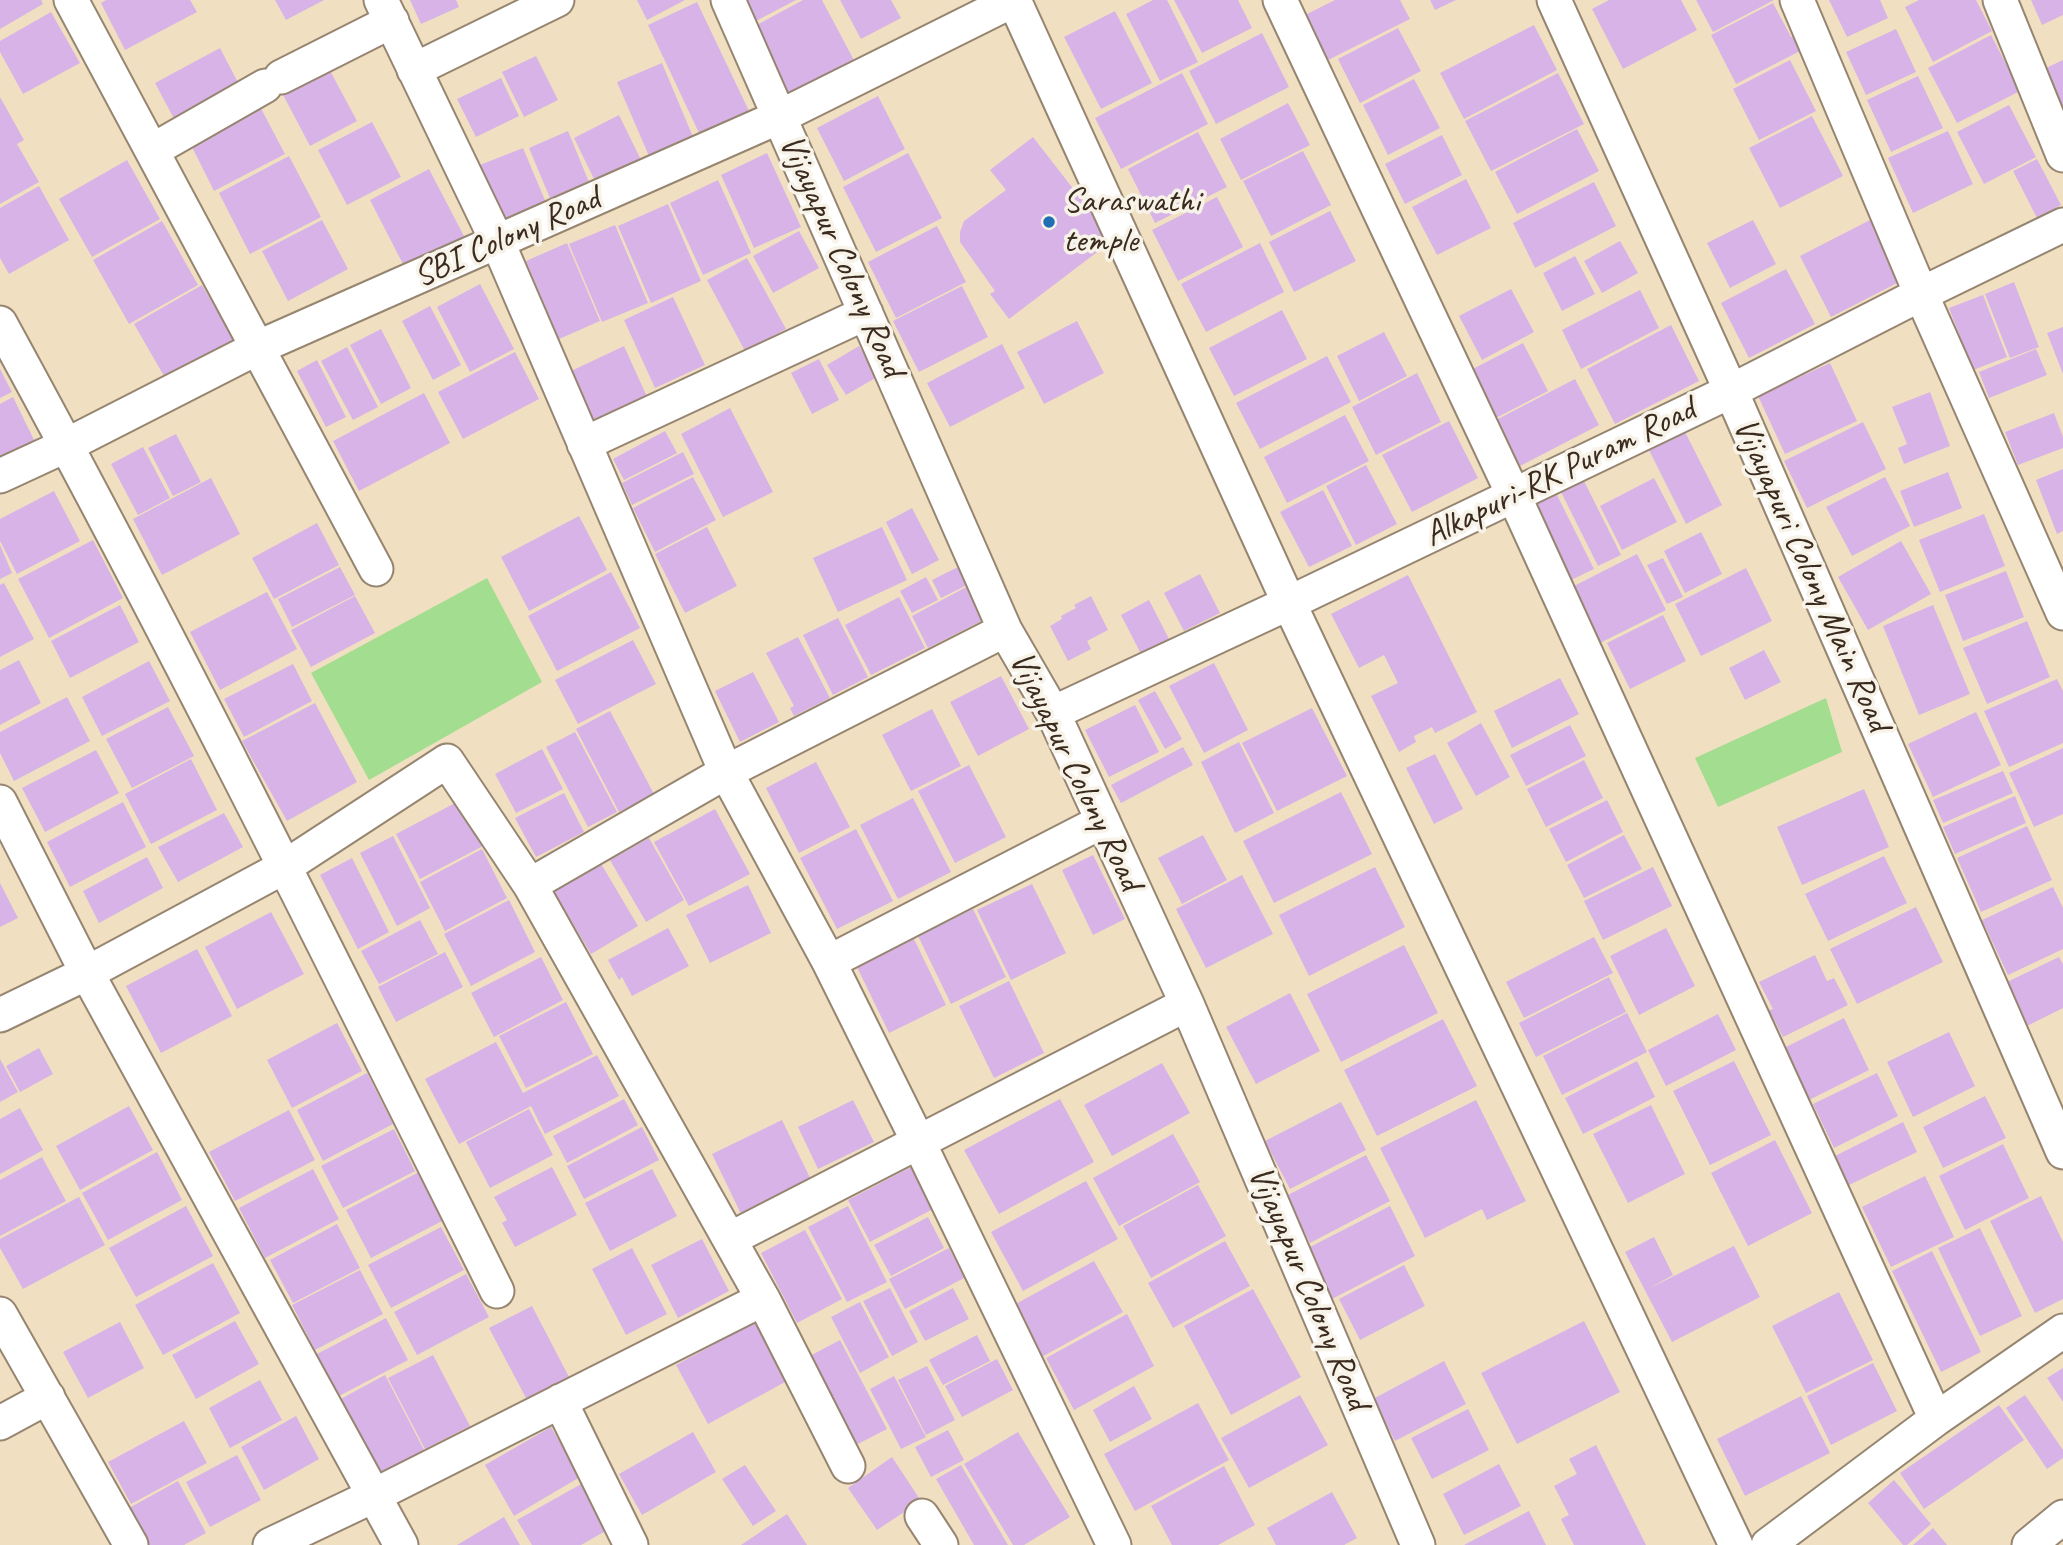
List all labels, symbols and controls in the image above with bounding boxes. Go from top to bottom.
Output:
street label: Vijayapur Colony Road [769,129,913,383]
street label: SBI Colony Road [407,178,607,298]
place label: Saraswathi temple [1063,181,1200,263]
marker: Saraswathi temple [1041,214,1057,230]
street label: Alkapuri-RK Puram Road [1418,389,1702,557]
street label: Vijayapuri Colony Main Road [1723,412,1899,738]
street label: Vijayapur Colony Road [999,645,1151,897]
street label: Vijayapur Colony Road [1238,1160,1378,1416]

